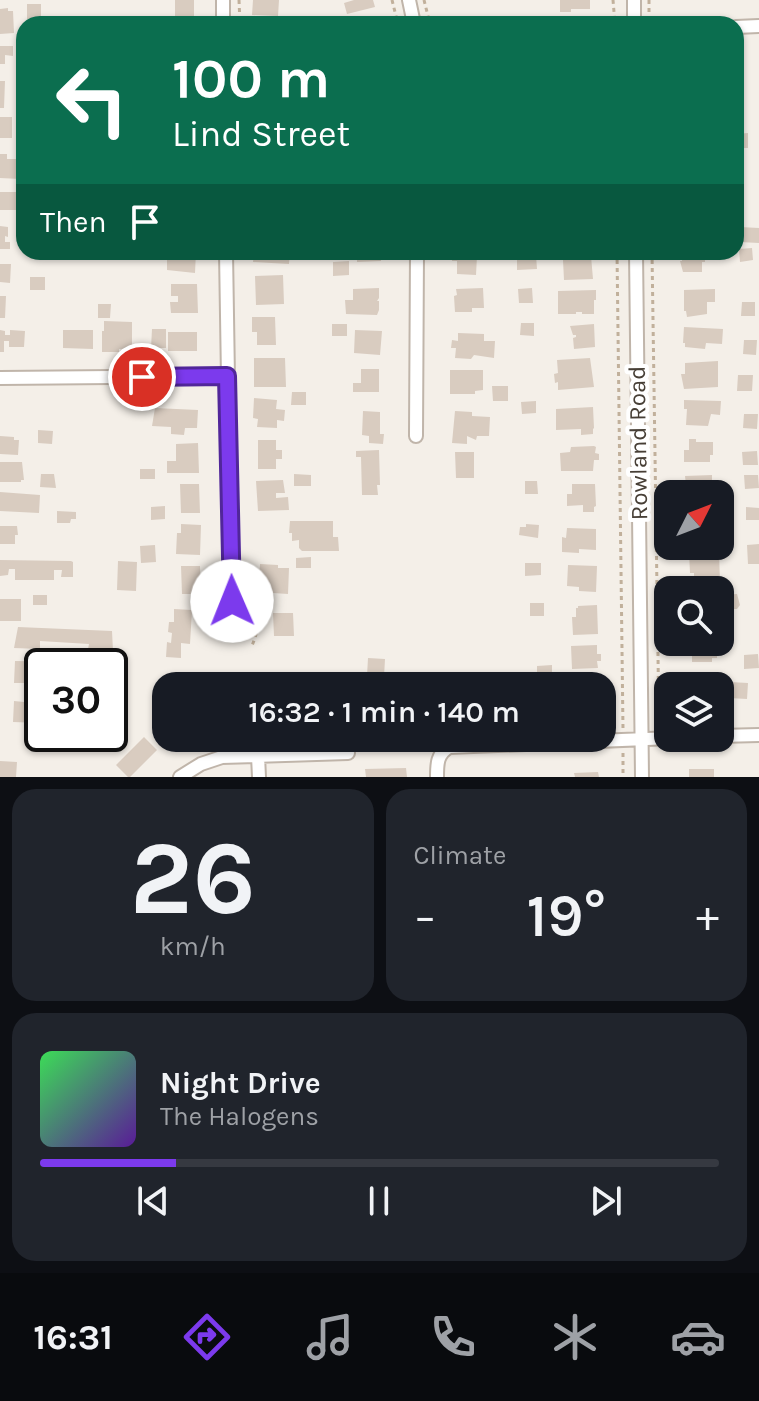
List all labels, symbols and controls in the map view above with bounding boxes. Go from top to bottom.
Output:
text: 100 m [172,46,330,111]
icon: left [40,48,144,152]
text: Lind Street [172,113,350,155]
icon: arrive [123,200,167,244]
text: Then [40,204,107,240]
pin [108,343,176,411]
icon: arrive [120,355,164,399]
street label: Rowland Road [623,365,653,521]
north arrow [654,480,734,560]
map controls [654,480,734,752]
position arrow [190,559,274,643]
button: search [654,576,734,656]
speed limit sign: 30 [24,648,128,752]
button: layers [654,672,734,752]
text: 16:32 · 1 min · 140 m [248,694,520,730]
text: 26 [130,818,256,939]
text: Climate [414,840,506,871]
text: 19° [526,881,606,951]
text: − [414,891,437,942]
text: + [696,891,719,942]
text: km/h [160,931,226,962]
text: Night Drive [160,1065,321,1101]
text: The Halogens [160,1101,319,1132]
icon: previous [131,1179,175,1223]
icon: pause [357,1179,401,1223]
icon: next [584,1179,628,1223]
icon: directions [179,1309,235,1365]
icon: music [302,1309,358,1365]
icon: phone [425,1309,481,1365]
icon: climate [547,1309,603,1365]
icon: car [670,1309,726,1365]
text: 16:31 [33,1316,113,1358]

